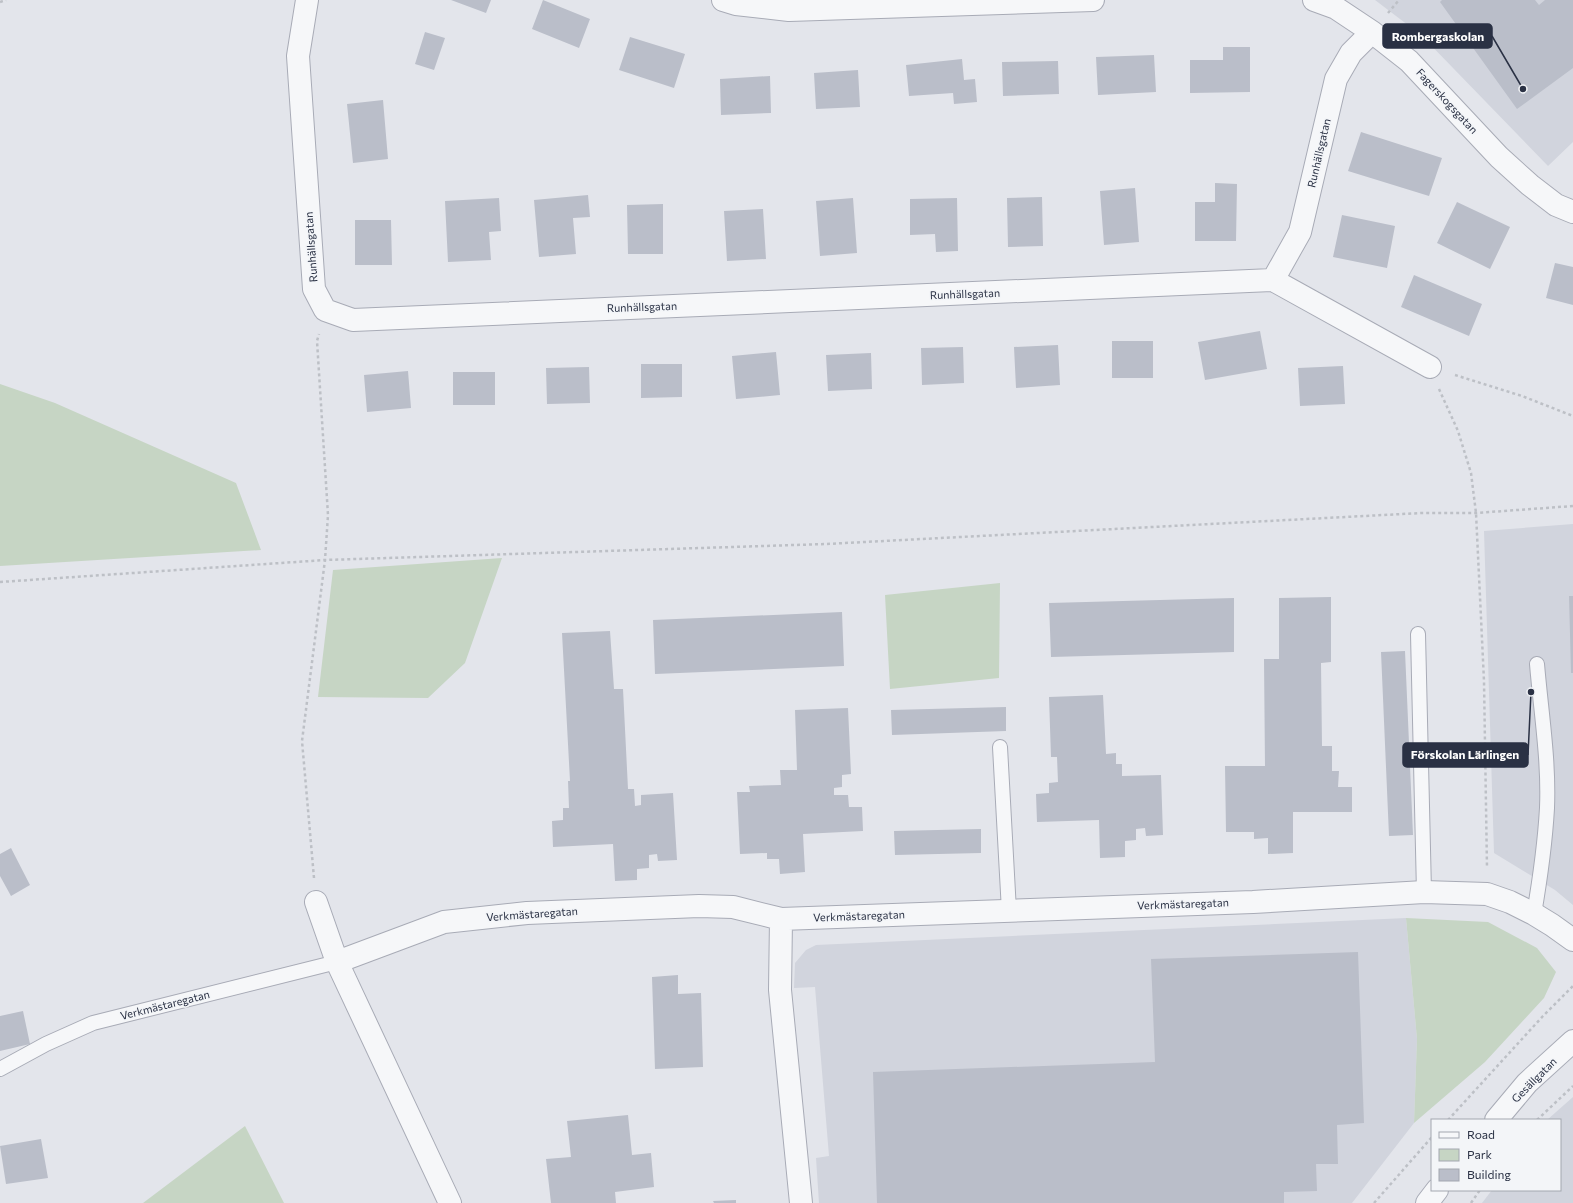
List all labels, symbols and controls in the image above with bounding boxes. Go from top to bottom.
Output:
callout: Rombergaskolan [1383,24,1492,48]
text: Rombergaskolan [1392,29,1484,43]
street label: Fagerskogsgatan [1414,65,1481,136]
street label: Runhällsgatan [1304,117,1333,189]
street label: Runhällsgatan [302,211,319,283]
street label: Runhällsgatan [929,286,1000,301]
street label: Runhällsgatan [606,299,677,314]
callout: Förskolan Lärlingen [1403,743,1528,767]
text: Förskolan Lärlingen [1411,747,1519,761]
street label: Verkmästaregatan [1137,895,1229,912]
street label: Verkmästaregatan [486,904,578,923]
street label: Verkmästaregatan [813,907,905,924]
street label: Verkmästaregatan [119,987,211,1022]
street label: Gesällgatan [1508,1054,1559,1105]
legend [1431,1119,1561,1191]
text: Road [1467,1127,1495,1141]
text: Park [1467,1147,1493,1161]
text: Building [1467,1167,1511,1181]

